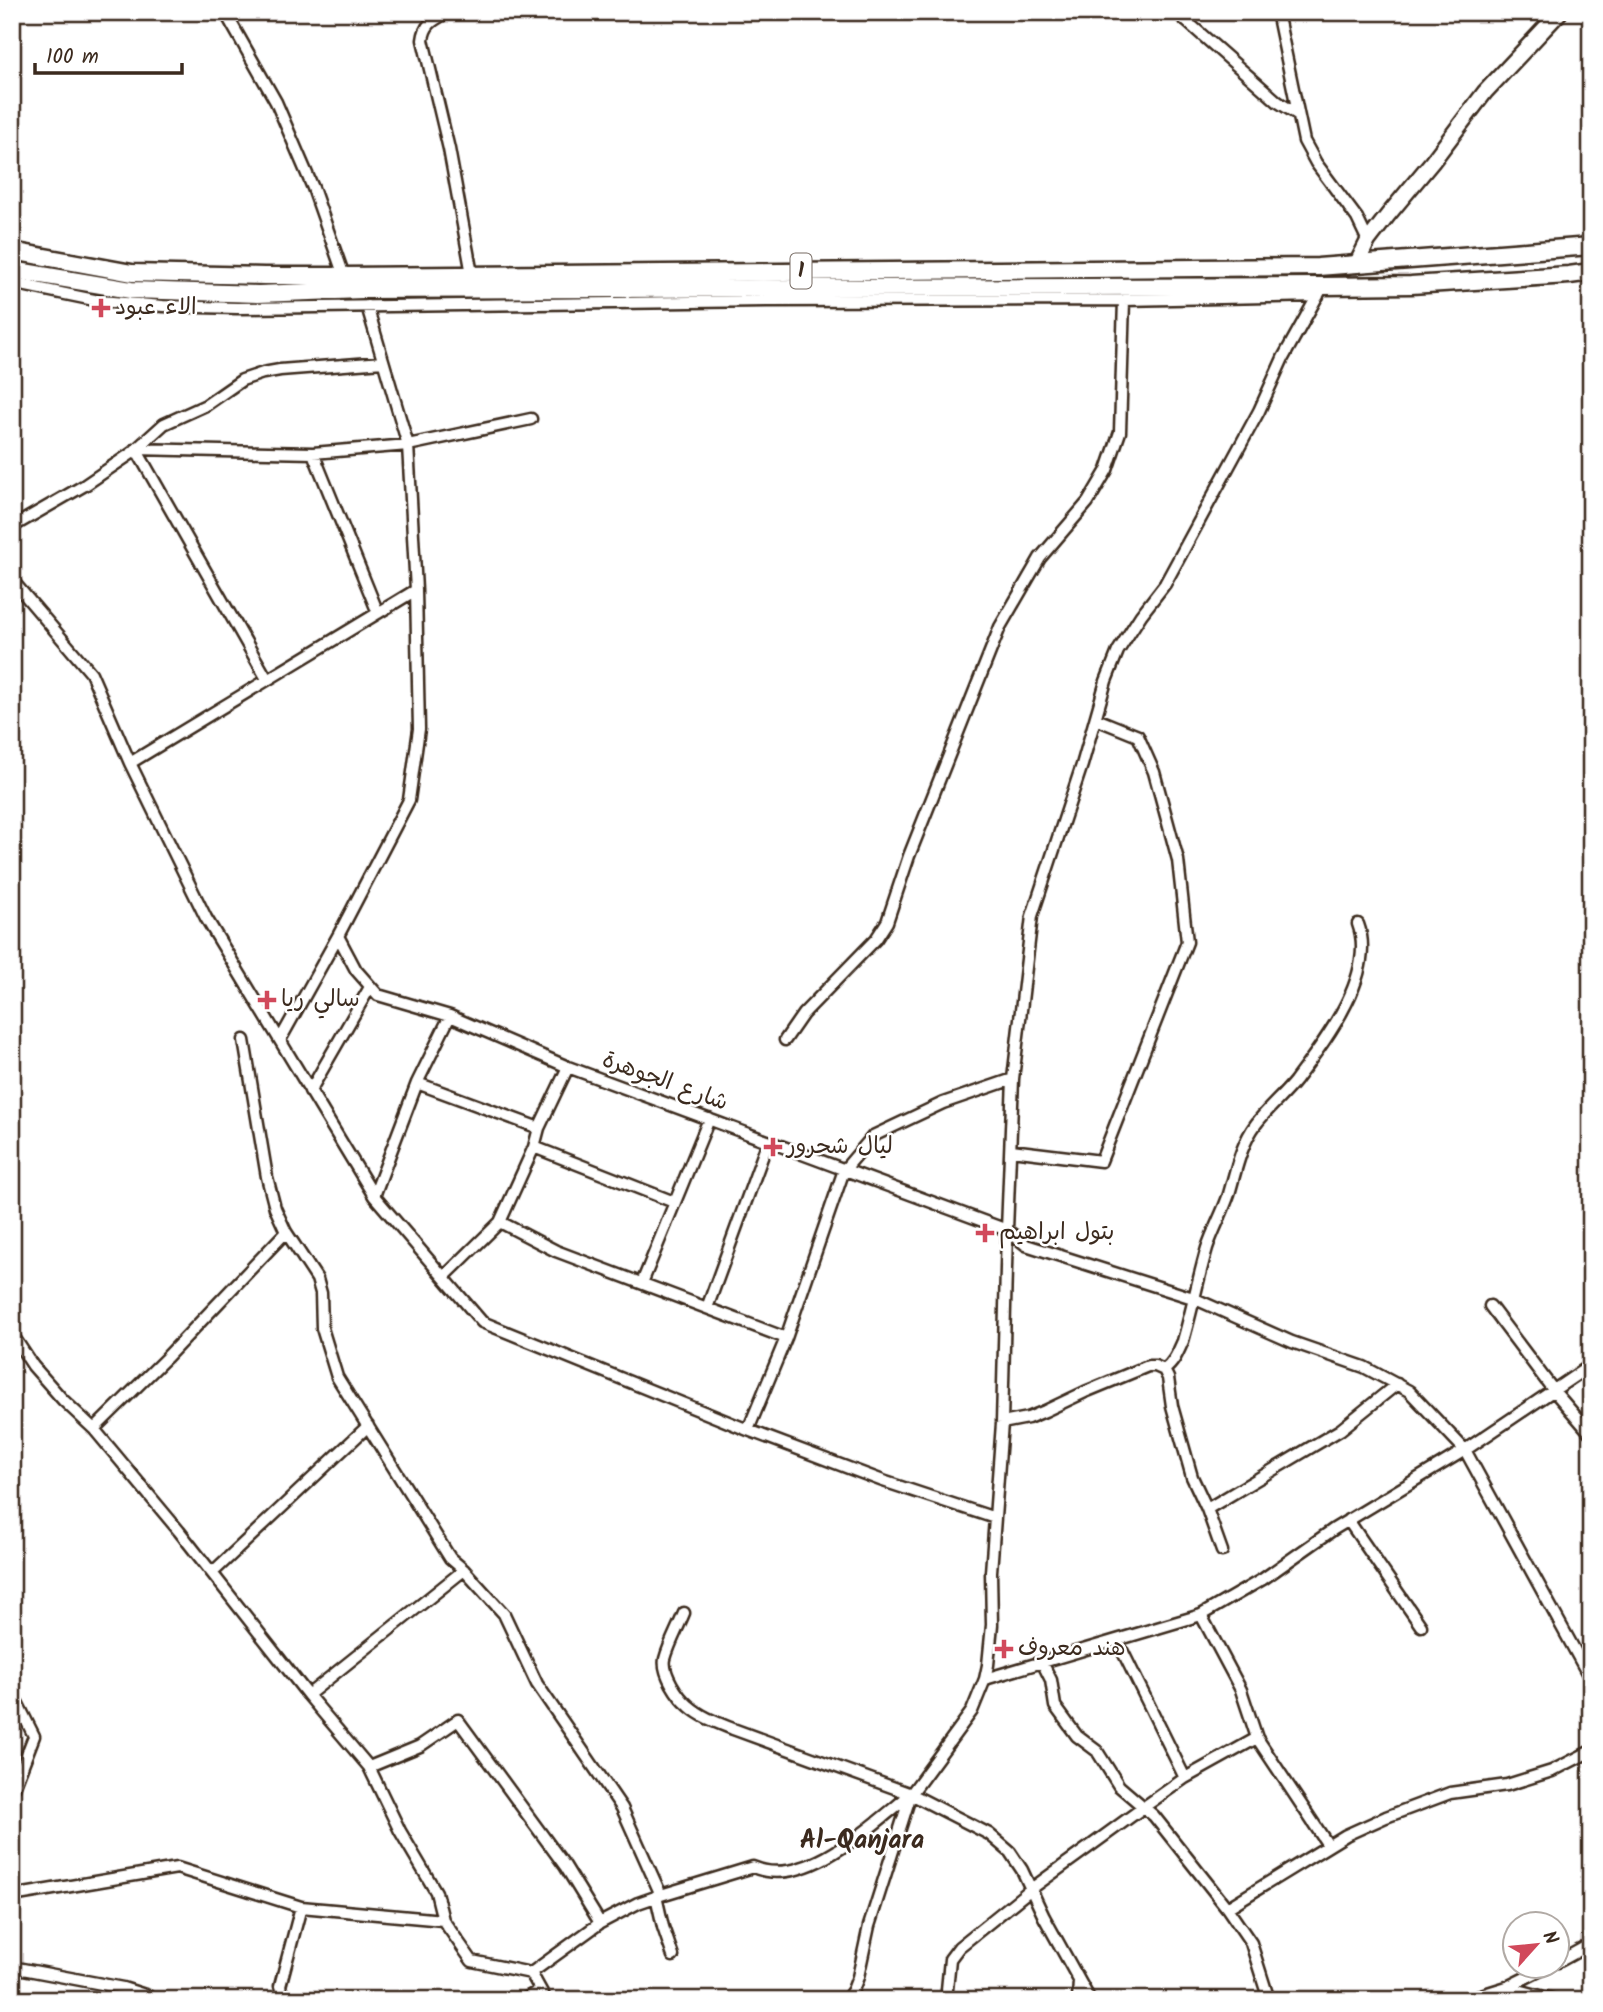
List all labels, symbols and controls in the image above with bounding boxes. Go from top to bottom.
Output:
scale bar [35,32,182,76]
text: 100 m [46,41,99,74]
road number: 1 [790,254,812,288]
place label: الاء عبود [115,290,197,326]
marker: الاء عبود [93,300,109,316]
place label: سالي ريا [281,982,360,1019]
marker: سالي ريا [259,992,275,1008]
street label: شارع الجوهرة [597,1043,733,1121]
place label: ليال شحرور [785,1129,893,1165]
marker: ليال شحرور [765,1139,781,1155]
place label: بتول ابراهيم [999,1215,1114,1251]
marker: بتول ابراهيم [977,1225,993,1241]
place label: هند معروف [1018,1631,1126,1667]
marker: هند معروف [996,1641,1012,1657]
district label: Al-Qanjara [800,1820,924,1862]
north arrow [1502,1910,1572,1980]
text: N [1533,1926,1565,1950]

